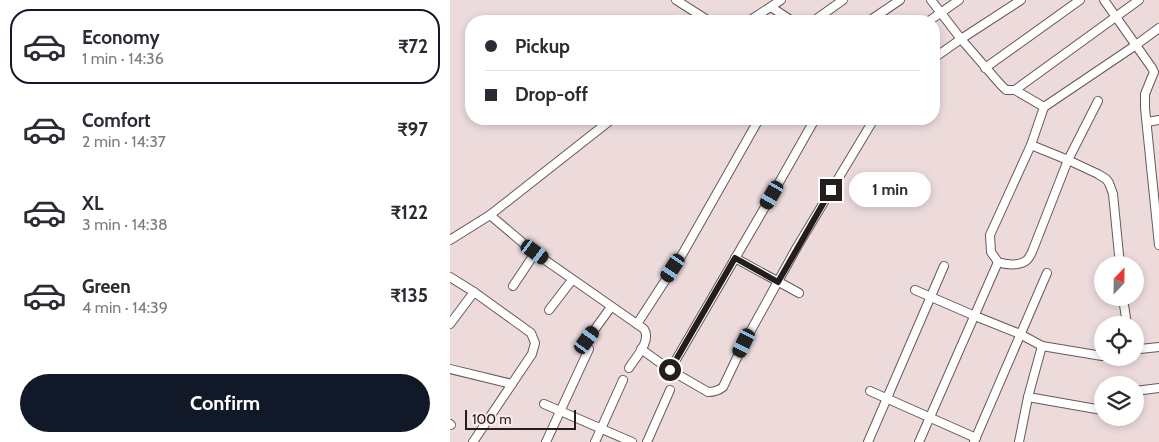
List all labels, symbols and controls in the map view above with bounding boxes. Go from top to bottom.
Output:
icon: car [22,24,67,69]
text: Economy [82,26,160,49]
text: ₹72 [398,35,428,58]
text: Pickup [515,35,570,58]
text: 1 min · 14:36 [82,49,164,68]
text: Drop-off [515,83,588,106]
icon: car [22,107,67,152]
text: Comfort [82,109,151,132]
text: ₹97 [397,118,428,141]
text: 2 min · 14:37 [82,132,166,151]
callout: 1 min [848,172,931,208]
car [758,178,785,212]
route end [820,179,842,201]
text: 1 min [872,180,908,199]
icon: car [22,190,67,235]
text: XL [82,192,103,215]
text: ₹122 [391,201,428,224]
text: 3 min · 14:38 [82,215,168,234]
car [518,237,551,267]
car [658,251,687,285]
north arrow [1094,256,1144,306]
map controls [1094,256,1144,426]
icon: car [22,273,67,318]
text: Green [82,275,131,298]
text: ₹135 [390,284,428,307]
text: 4 min · 14:39 [82,298,168,317]
button: locate [1094,316,1144,366]
car [572,323,601,357]
car [730,326,757,360]
route start [659,359,681,381]
button: Confirm [20,374,430,432]
button: layers [1094,376,1144,426]
scale bar [465,407,576,430]
text: 100 m [472,410,512,428]

